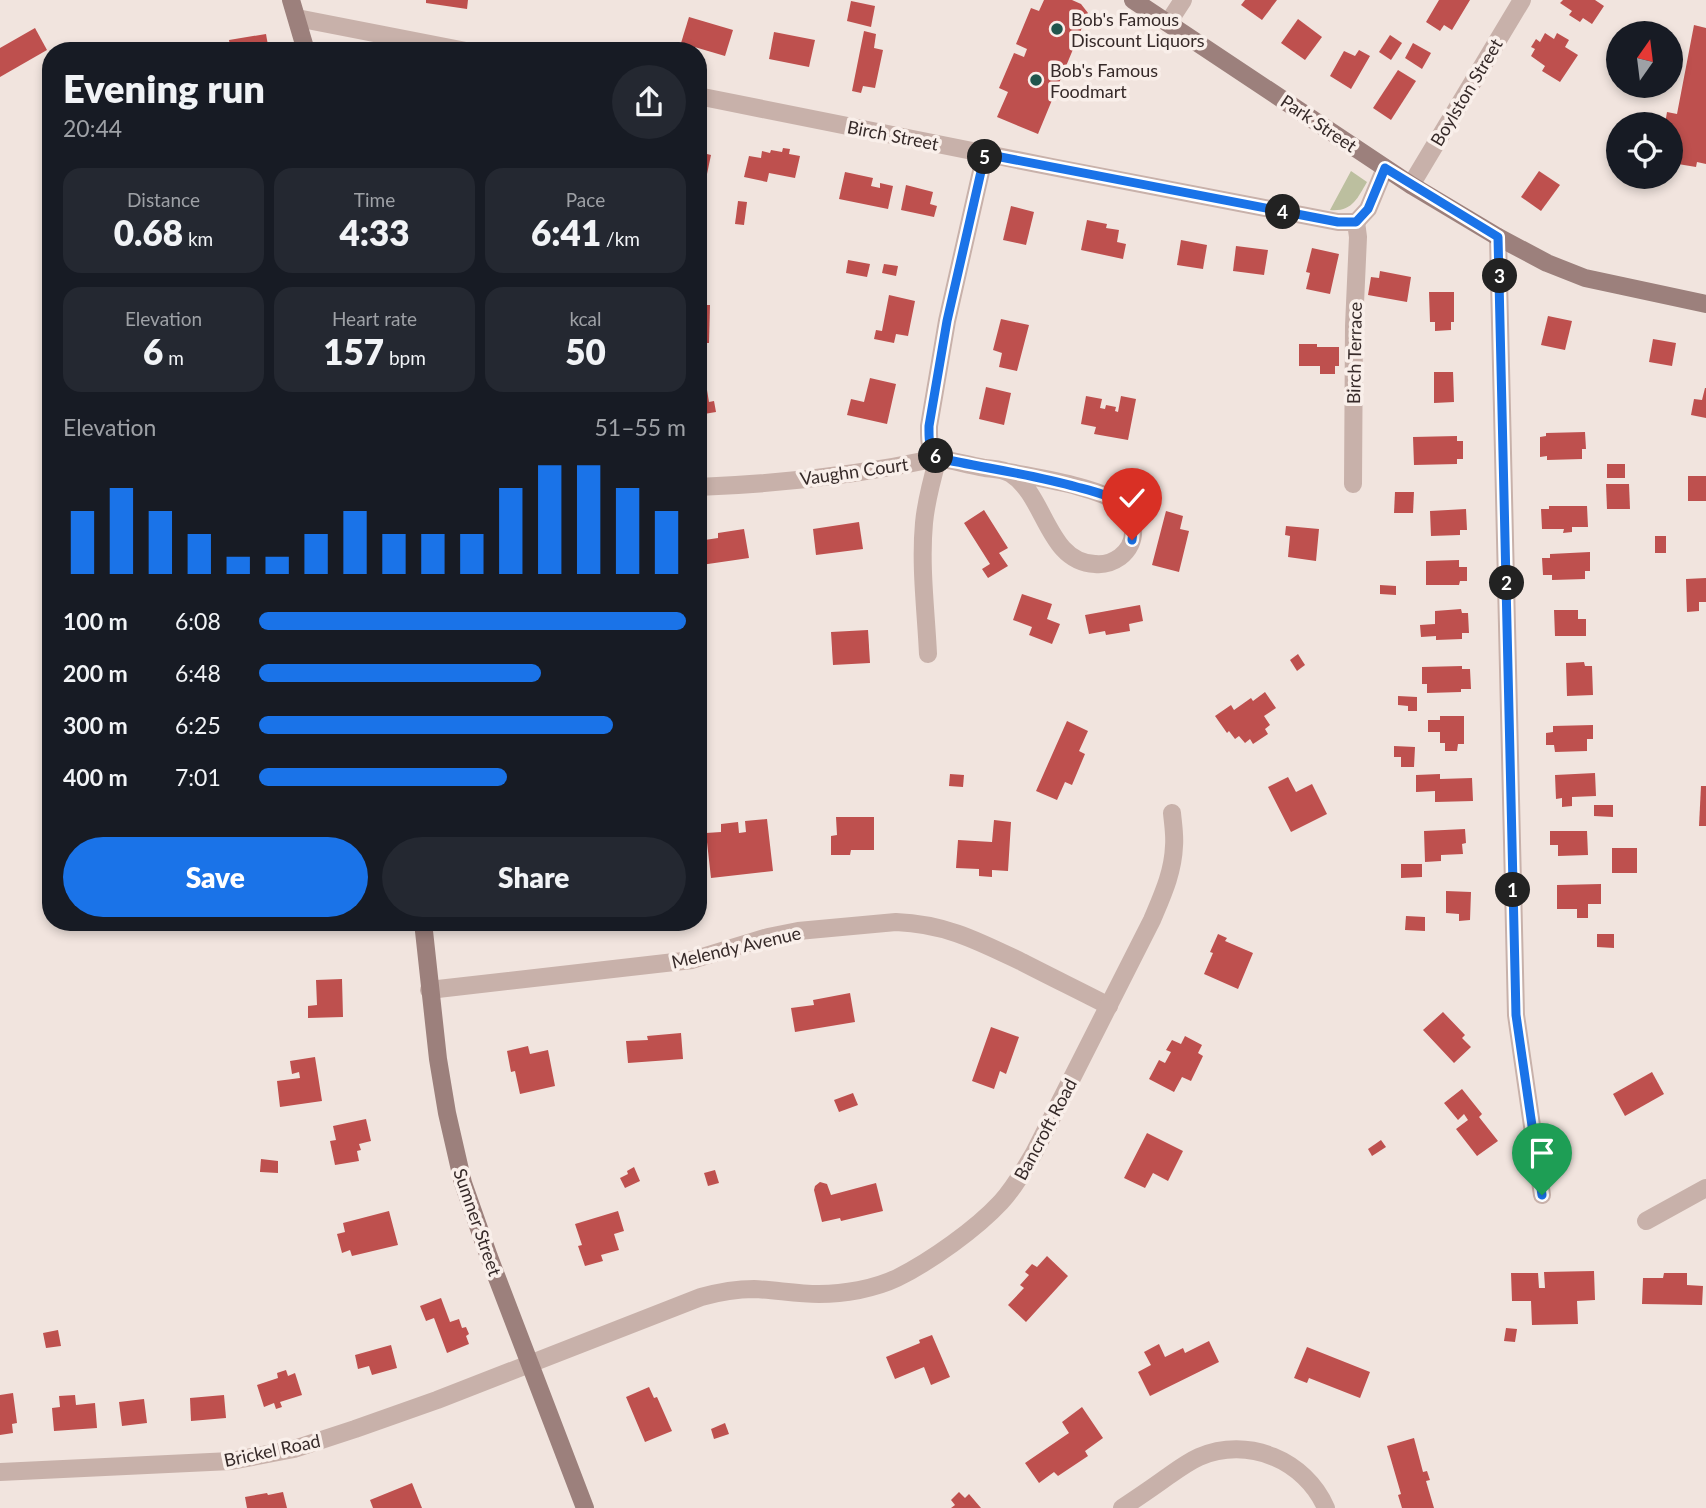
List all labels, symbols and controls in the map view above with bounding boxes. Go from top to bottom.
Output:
place label: Bob's Famous Discount Liquors [1071,8,1205,51]
marker: Bob's Famous Discount Liquors [1049,21,1065,37]
north arrow [1606,21,1684,98]
map controls [1606,21,1683,189]
street label: Boylston Street [1425,34,1507,150]
place label: Bob's Famous Foodmart [1050,59,1158,102]
text: Evening run [63,65,265,111]
button: share [612,65,686,139]
marker: Bob's Famous Foodmart [1028,72,1044,88]
street label: Park Street [1277,90,1362,157]
button: locate [1606,112,1683,189]
text: 20:44 [63,114,122,142]
street label: Birch Street [845,115,941,155]
pin: 5 [968,140,1002,174]
text: 5 [979,145,990,168]
text: Distance [127,188,200,211]
text: Time [354,188,395,211]
text: Pace [566,188,605,211]
pin: 4 [1266,194,1300,230]
text: 4 [1277,200,1288,223]
text: 0.68 [114,211,183,253]
text: 4:33 [339,211,410,253]
text: 6:41 [531,211,601,253]
text: km [183,227,213,250]
text: /km [601,227,640,250]
pin: 3 [1482,258,1518,294]
text: 3 [1494,264,1505,287]
street label: Birch Terrace [1342,302,1366,404]
text: Elevation [125,307,202,330]
text: Heart rate [332,307,417,330]
text: kcal [569,307,602,330]
text: 6 [143,330,163,372]
text: 157 [323,330,384,372]
text: 50 [565,330,606,372]
text: m [163,346,184,369]
text: bpm [384,346,426,369]
text: Elevation [63,413,156,441]
text: 51–55 m [594,413,686,441]
pin: 6 [918,438,954,474]
text: 6 [930,444,941,467]
street label: Vaughn Court [798,452,910,489]
pin [1102,468,1162,540]
icon: check [1113,479,1151,517]
pin: 2 [1490,566,1524,600]
text: 2 [1501,571,1512,594]
text: 100 m [63,607,128,635]
text: 6:08 [175,607,221,635]
text: 200 m [63,659,128,687]
text: 6:48 [175,659,221,687]
text: 300 m [63,711,128,739]
text: 6:25 [175,711,221,739]
text: 400 m [63,763,128,791]
text: 7:01 [175,763,221,791]
button: Save [63,837,368,917]
button: Share [382,837,686,917]
pin: 1 [1496,872,1530,908]
text: 1 [1507,878,1518,901]
street label: Melendy Avenue [669,921,803,973]
street label: Bancroft Road [1009,1074,1081,1184]
pin [1512,1123,1572,1195]
icon: arrive [1523,1134,1561,1172]
street label: Sumner Street [449,1165,507,1279]
street label: Brickel Road [222,1429,322,1471]

